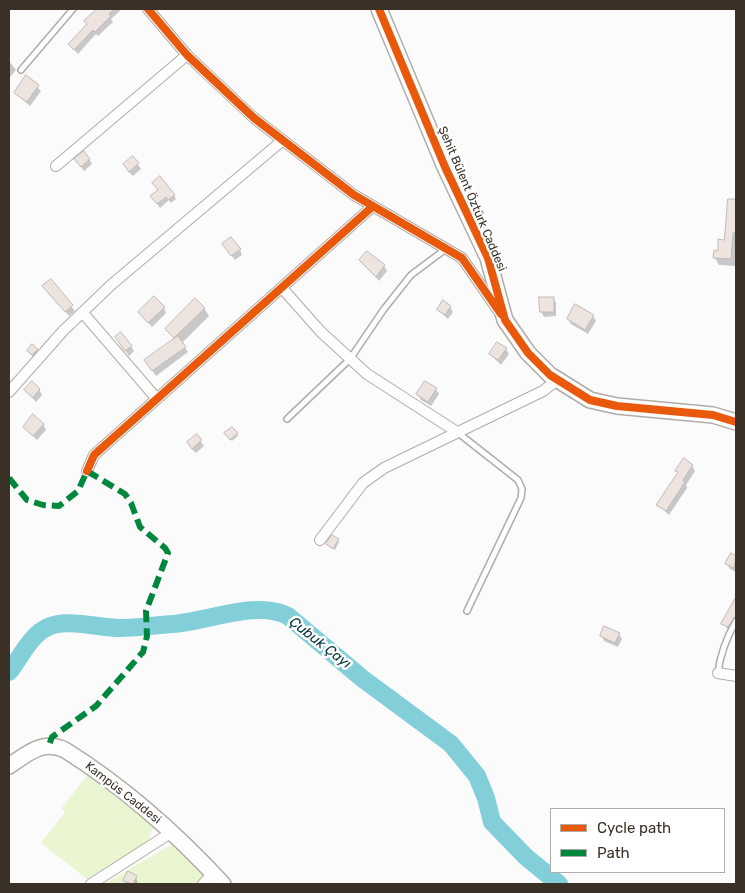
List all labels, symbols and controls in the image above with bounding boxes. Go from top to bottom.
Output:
street label: Şehit Bülent Öztürk Caddesi [435,124,509,274]
water label: Çubuk Çayı [286,614,354,672]
street label: Kampüs Caddesi [82,759,164,827]
legend [550,808,725,873]
text: Cycle path [597,819,671,837]
text: Path [597,844,630,862]

